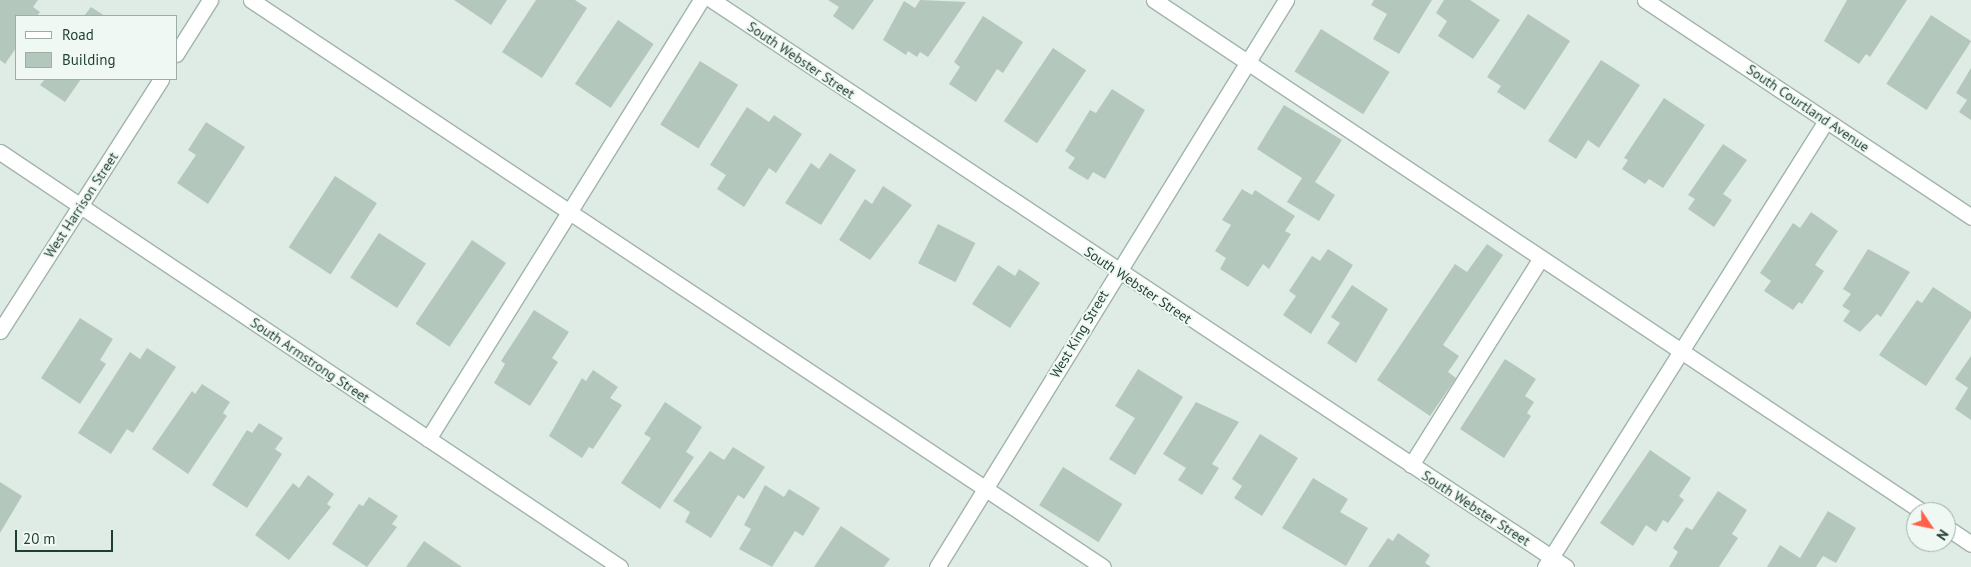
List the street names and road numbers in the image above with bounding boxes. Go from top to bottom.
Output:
street label: South Webster Street [744,18,858,102]
street label: South Courtland Avenue [1743,61,1873,155]
street label: West Harrison Street [41,149,121,261]
street label: South Webster Street [1081,243,1195,327]
street label: West King Street [1046,287,1112,381]
street label: South Armstrong Street [247,314,373,406]
street label: South Webster Street [1419,467,1533,549]

